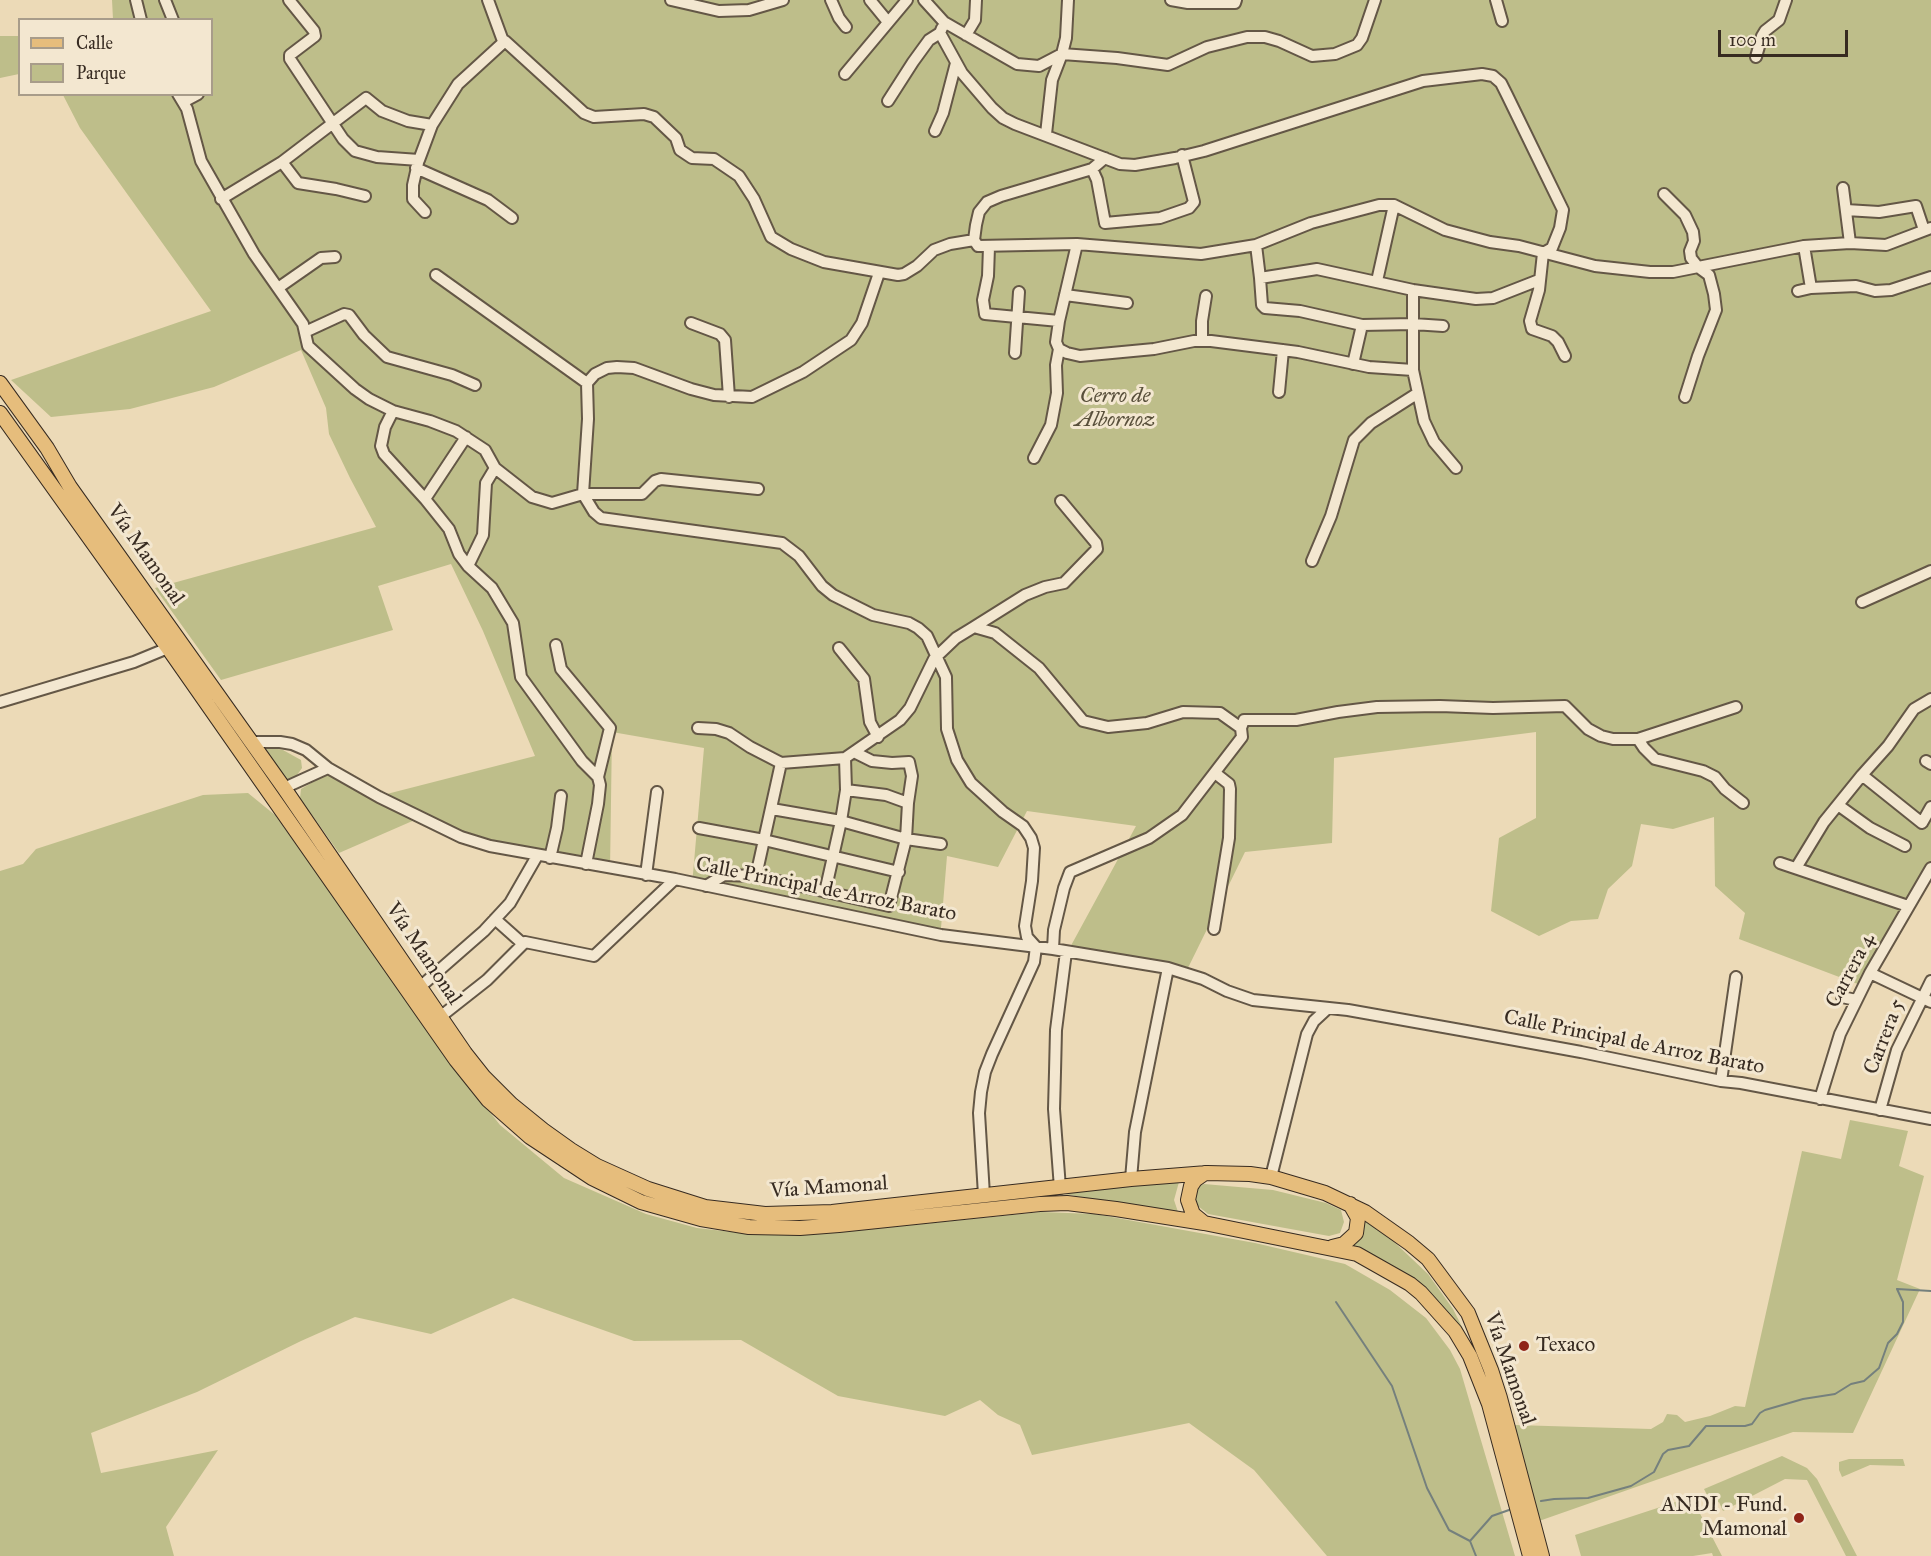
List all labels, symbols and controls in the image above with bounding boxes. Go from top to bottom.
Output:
legend [18,18,213,96]
scale bar [1721,18,1852,56]
text: 100 m [1729,29,1776,51]
text: Calle [76,32,113,54]
text: Parque [76,62,126,84]
park label: Cerro de Albornoz [1075,384,1155,434]
street label: Vía Mamonal [101,499,189,611]
street label: Calle Principal de Arroz Barato [693,852,959,928]
street label: Vía Mamonal [380,898,466,1010]
street label: Carrera 4 [1821,930,1881,1012]
street label: Carrera 5 [1859,996,1911,1078]
street label: Calle Principal de Arroz Barato [1501,1005,1767,1081]
street label: Vía Mamonal [769,1171,889,1205]
street label: Vía Mamonal [1478,1309,1540,1429]
place label: Texaco [1536,1333,1595,1359]
marker: Texaco [1517,1339,1531,1353]
place label: ANDI - Fund. Mamonal [1661,1493,1787,1543]
marker: ANDI - Fund. Mamonal [1792,1511,1806,1525]

